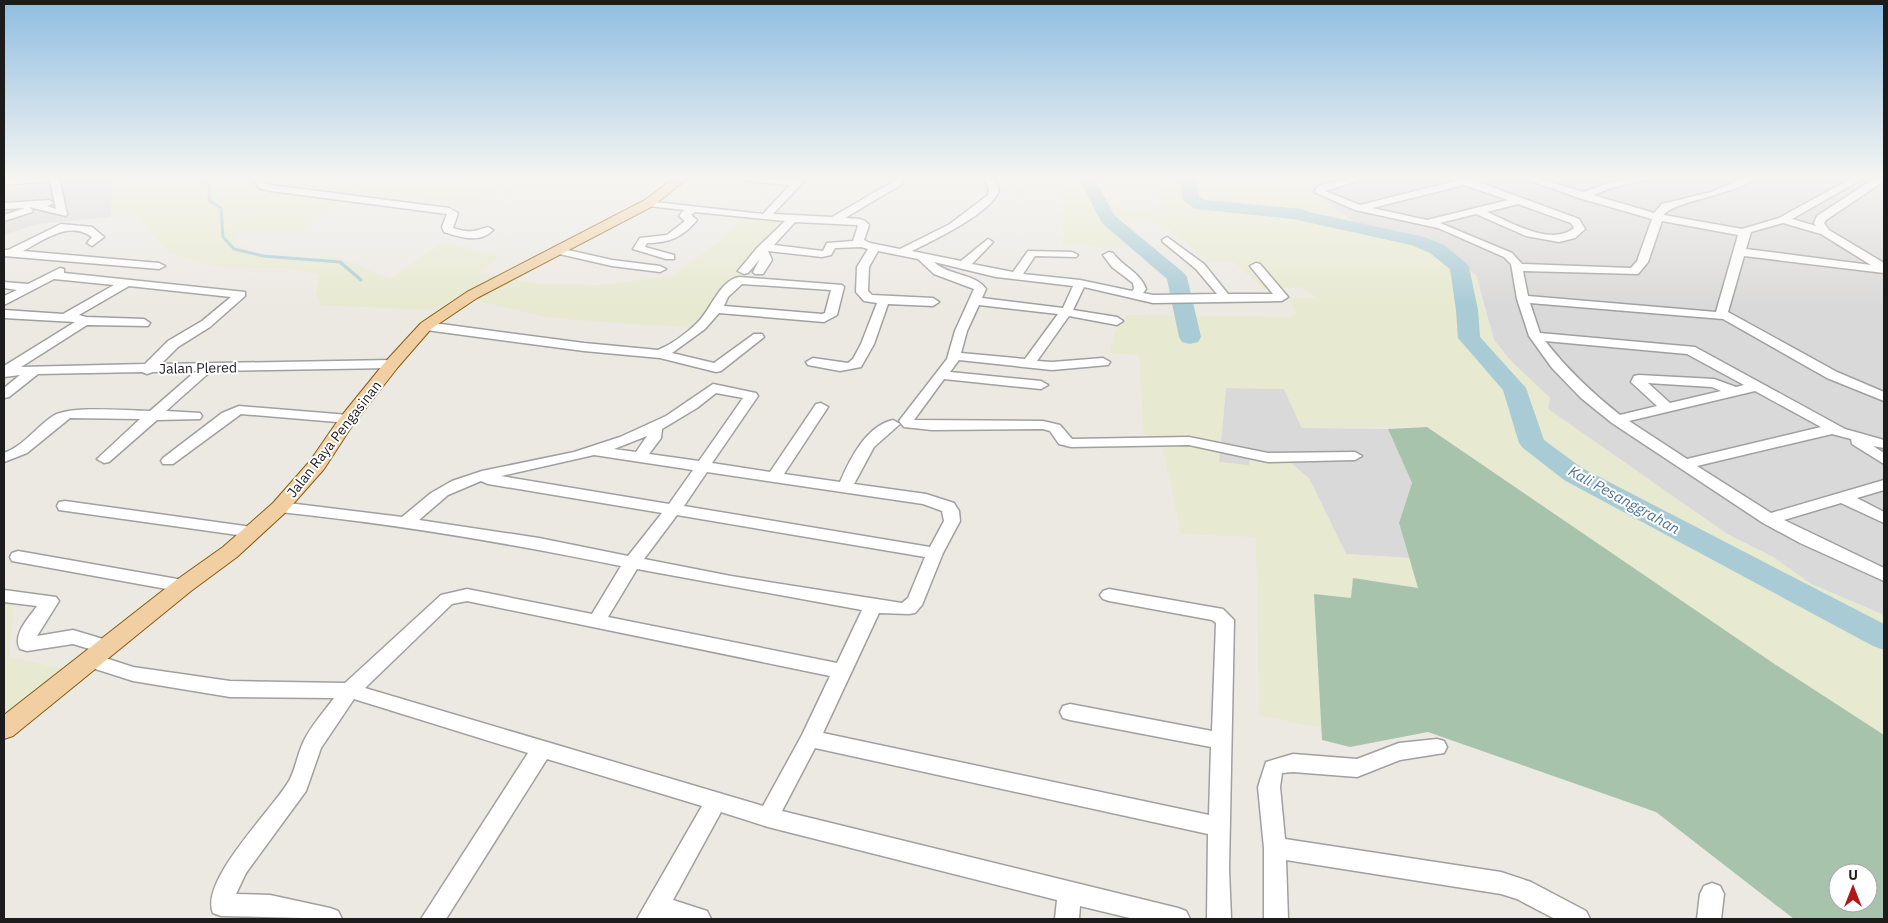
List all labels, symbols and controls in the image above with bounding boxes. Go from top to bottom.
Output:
street label: Jalan Plered [159,358,237,378]
street label: Jalan Raya Pengasinan [283,377,385,501]
water label: Kali Pesanggrahan [1565,461,1683,538]
north arrow [1828,863,1878,913]
text: U [1848,866,1858,884]

